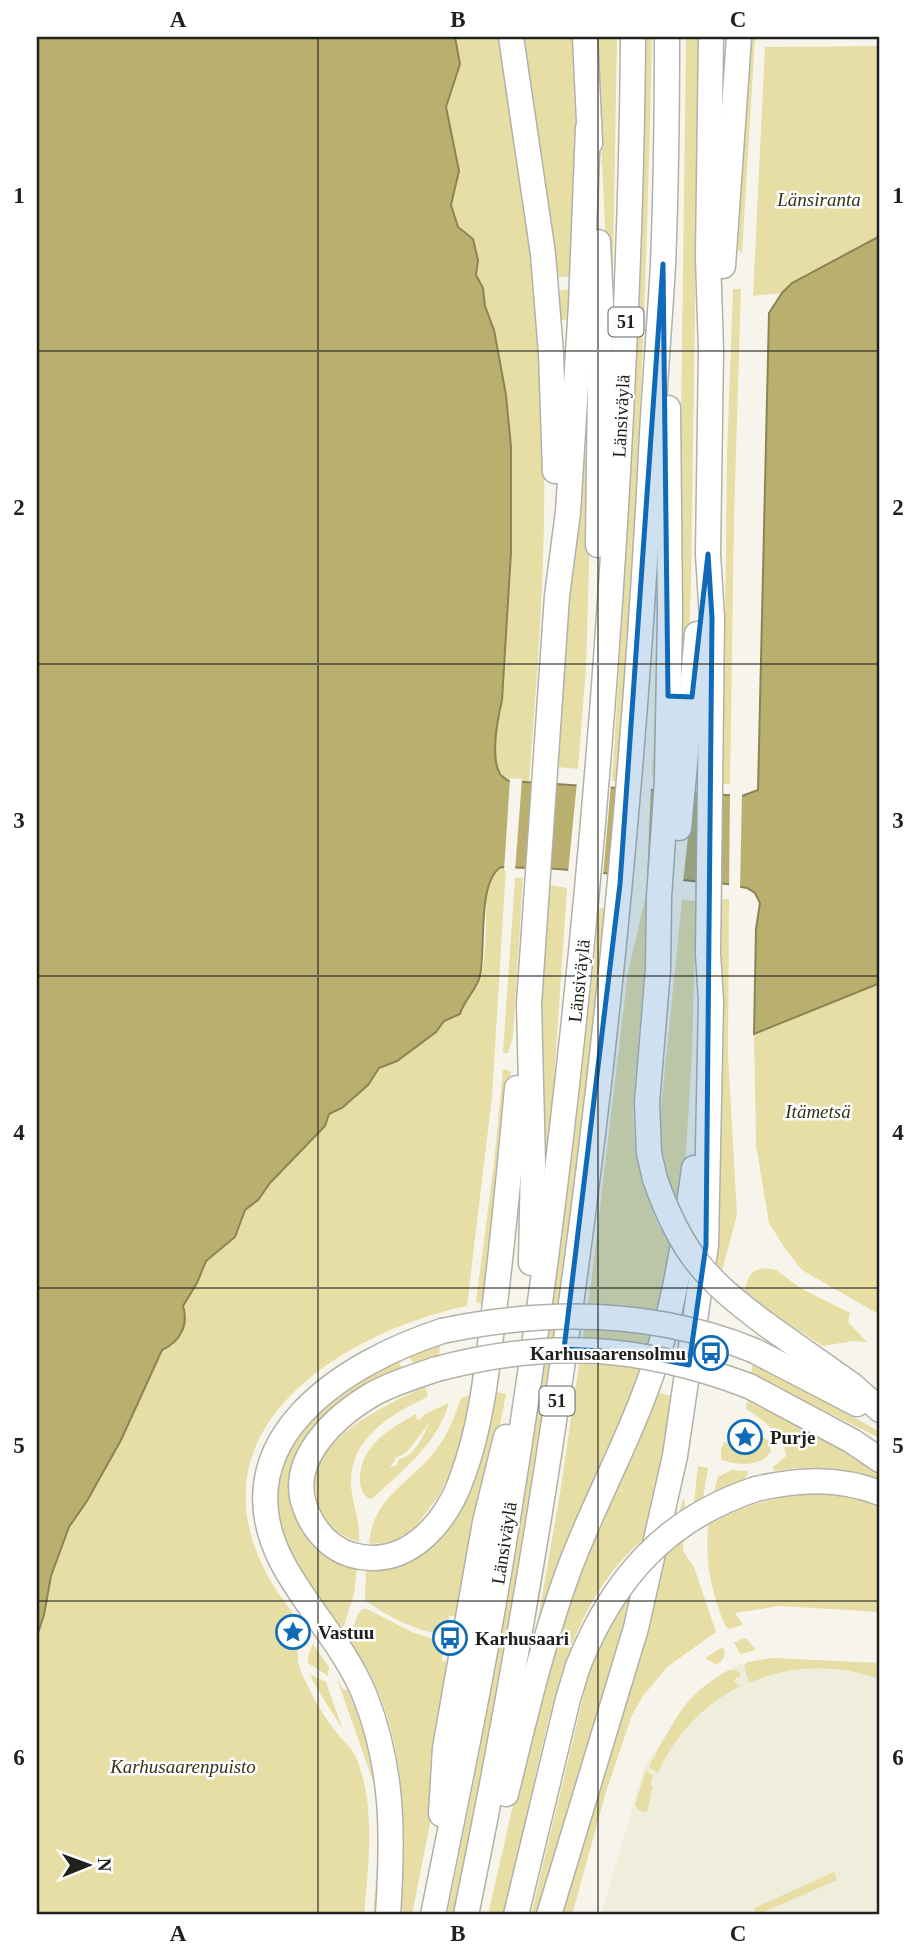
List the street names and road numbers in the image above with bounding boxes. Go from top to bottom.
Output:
road number: 51 [608,308,644,336]
street label: Länsiväylä [608,373,634,458]
street label: Länsiväylä [564,938,594,1024]
road number: 51 [540,1386,574,1416]
street label: Länsiväylä [487,1500,521,1586]

